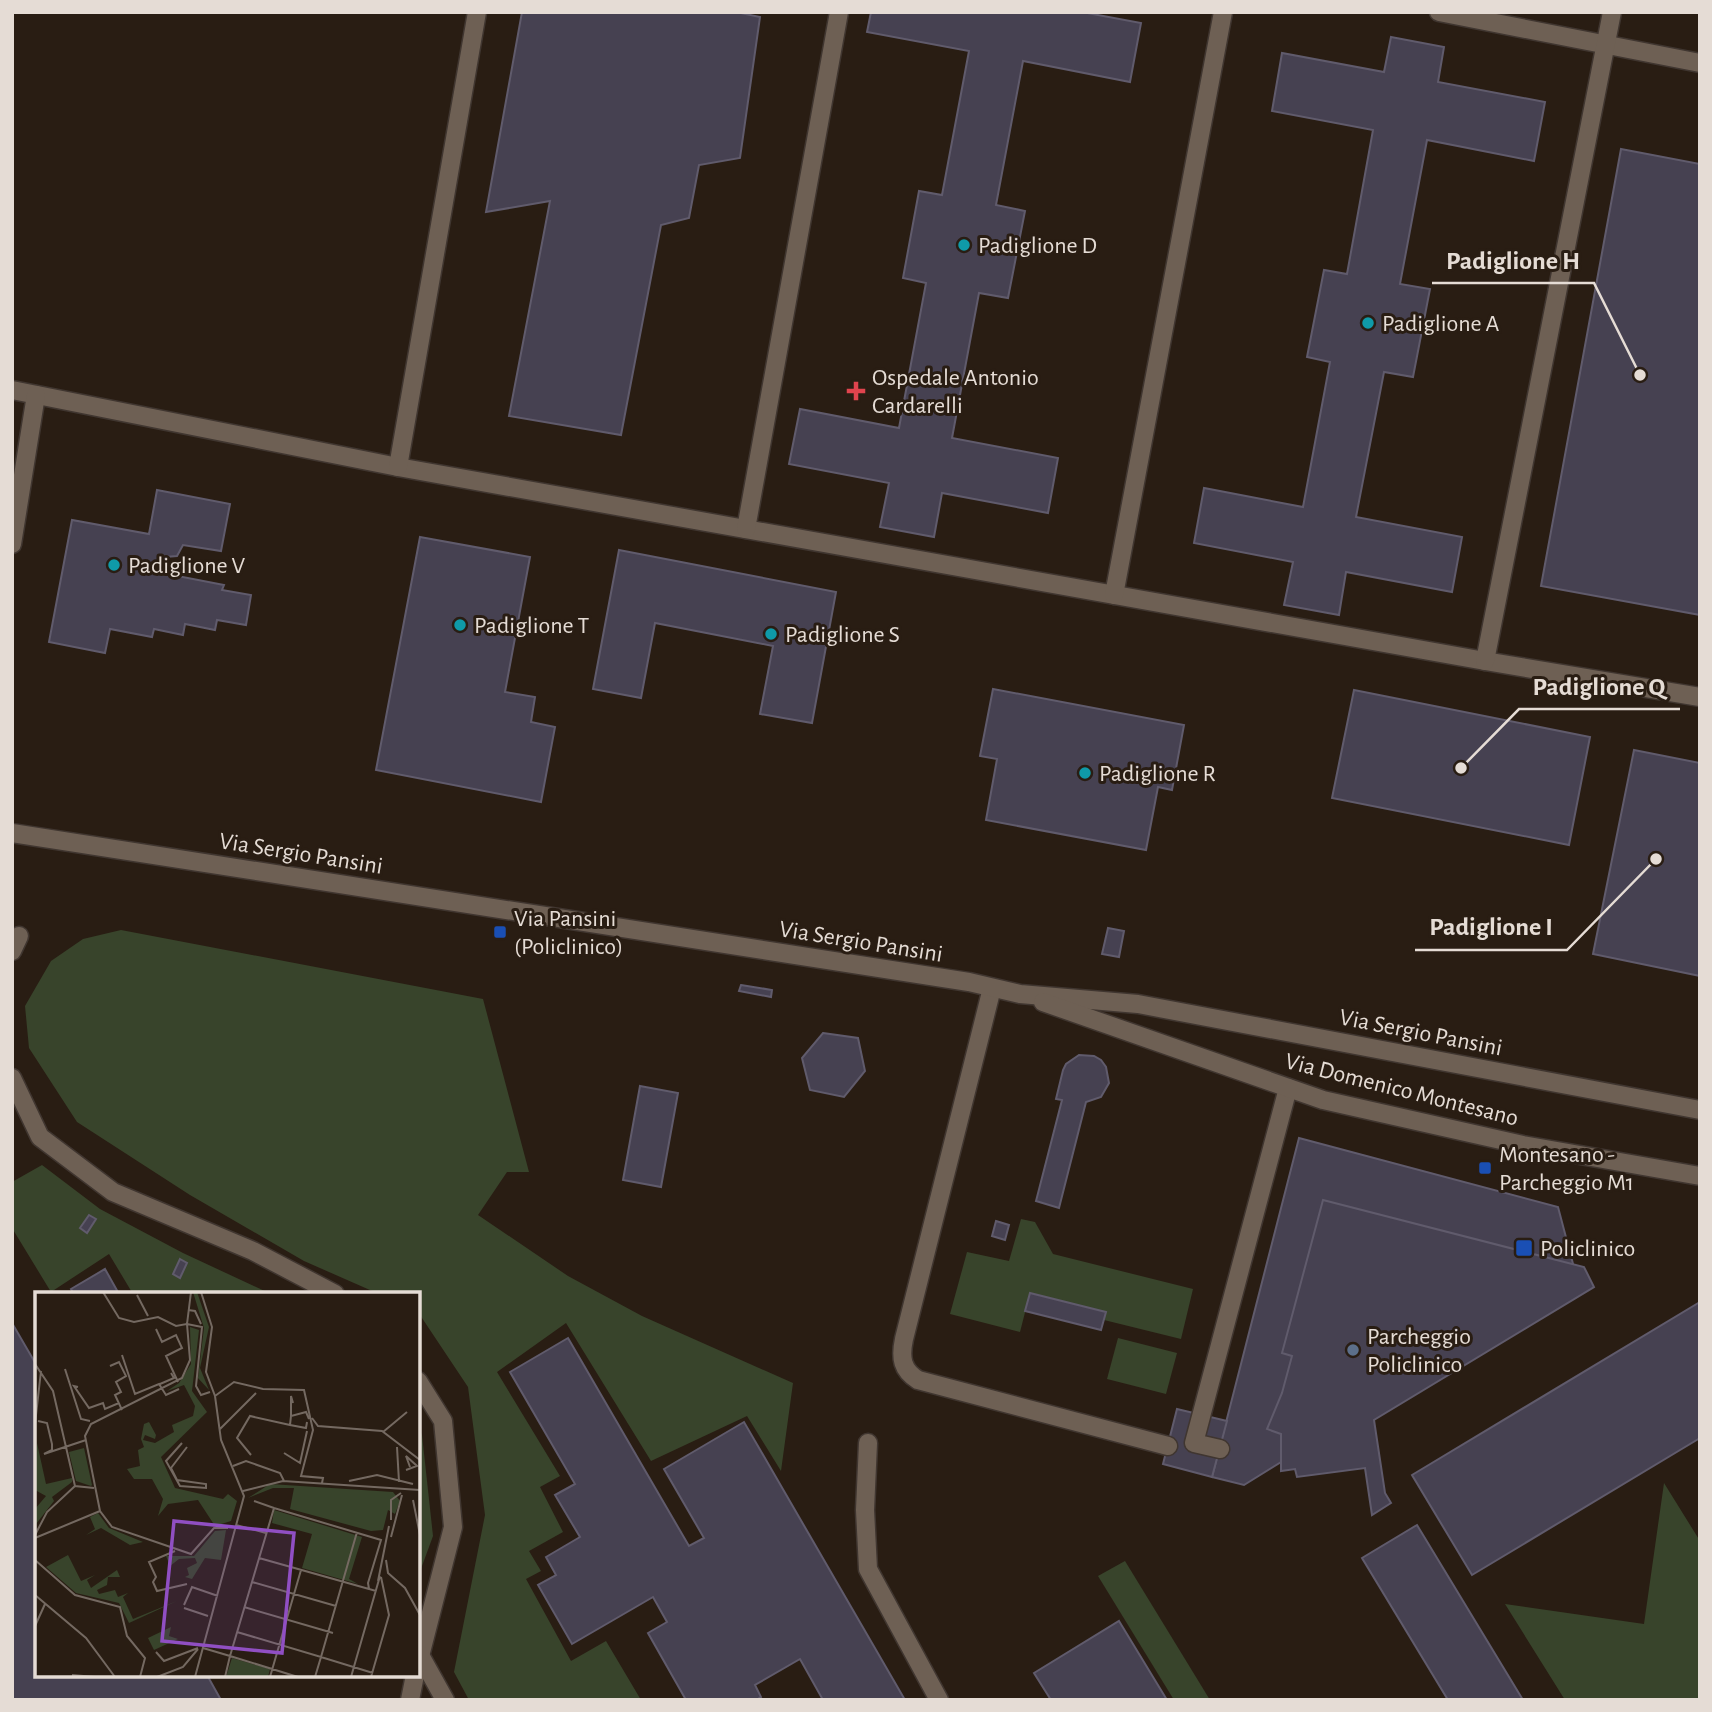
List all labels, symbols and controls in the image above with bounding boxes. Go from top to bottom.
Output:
place label: Padiglione D [978,234,1097,258]
callout: Padiglione H [1432,236,1594,283]
marker: Padiglione D [956,237,972,253]
text: Padiglione H [1446,248,1580,274]
place label: Padiglione A [1382,312,1500,336]
marker: Padiglione A [1360,315,1376,331]
place label: Ospedale Antonio Cardarelli [872,366,1039,418]
marker: Ospedale Antonio Cardarelli [846,381,866,401]
place label: Padiglione V [128,554,246,578]
marker: Padiglione V [106,557,122,573]
place label: Padiglione T [474,614,590,638]
marker: Padiglione T [452,617,468,633]
place label: Padiglione S [785,623,900,647]
marker: Padiglione S [763,626,779,642]
callout: Padiglione Q [1519,662,1680,709]
text: Padiglione Q [1533,674,1669,700]
place label: Padiglione R [1099,762,1216,786]
marker: Padiglione R [1077,765,1093,781]
street label: Via Sergio Pansini [217,829,384,879]
callout: Padiglione I [1415,903,1567,950]
place label: Via Pansini (Policlinico) [514,907,623,959]
text: Padiglione I [1429,914,1553,940]
street label: Via Sergio Pansini [777,917,944,967]
marker: Via Pansini (Policlinico) [492,924,508,940]
street label: Via Sergio Pansini [1337,1005,1504,1061]
street label: Via Domenico Montesano [1283,1049,1521,1131]
place label: Montesano - Parcheggio M1 [1499,1143,1634,1195]
marker: Montesano - Parcheggio M1 [1477,1160,1493,1176]
place label: Policlinico [1540,1237,1635,1261]
marker: Policlinico [1514,1238,1534,1258]
inset map [35,1292,420,1677]
place label: Parcheggio Policlinico [1367,1325,1471,1377]
marker: Parcheggio Policlinico [1345,1342,1361,1358]

